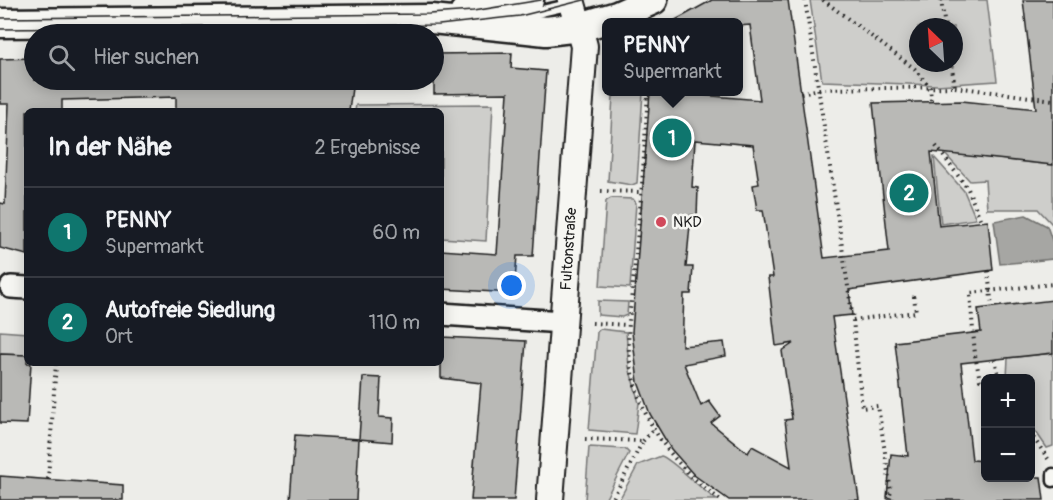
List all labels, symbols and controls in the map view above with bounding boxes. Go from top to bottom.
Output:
popup [602,18,743,96]
north arrow [909,18,963,72]
search box [24,24,444,90]
text: PENNY [623,31,690,59]
icon: search [45,41,78,74]
text: Hier suchen [93,43,199,71]
text: Supermarkt [623,59,722,84]
pin: 1 [652,116,692,160]
text: In der Nähe [48,131,171,163]
text: 2 Ergebnisse [315,135,420,160]
pin: 2 [890,170,928,216]
text: PENNY [105,206,172,234]
street label: Fultonstraße [557,206,581,291]
place label: NKD [673,213,702,232]
marker: NKD [654,215,668,229]
text: 1 [64,220,71,245]
text: 60 m [373,220,420,245]
text: Supermarkt [105,234,204,259]
your location [497,271,526,300]
text: Autofreie Siedlung [105,296,275,324]
text: 2 [62,310,73,335]
text: 110 m [369,310,420,335]
text: Ort [105,324,133,349]
map controls [981,374,1035,482]
button: + [981,374,1035,428]
button: − [981,428,1035,482]

